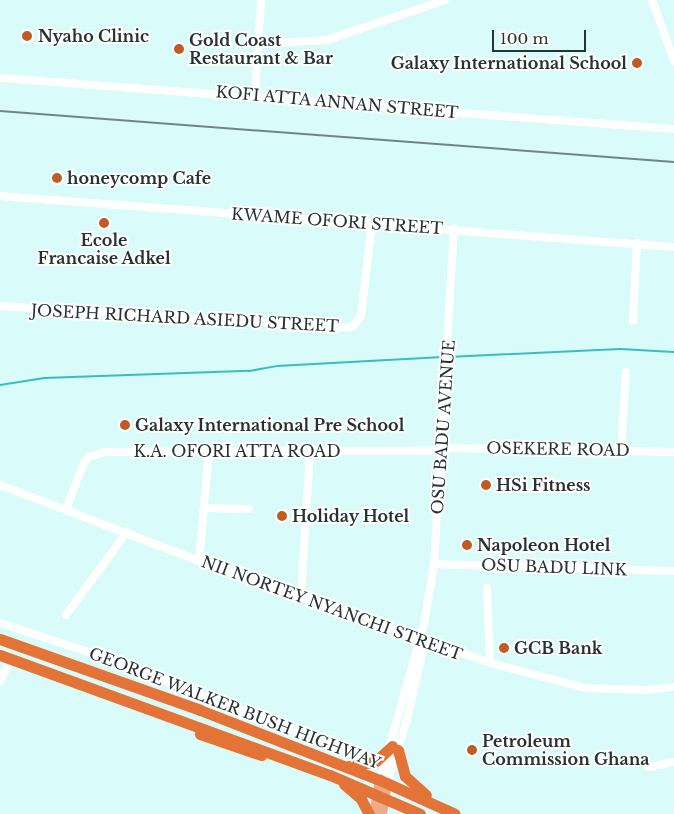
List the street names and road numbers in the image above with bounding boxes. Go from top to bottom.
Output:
street label: KOFI ATTA ANNAN STREET [214,82,460,122]
street label: KWAME OFORI STREET [230,204,444,238]
street label: JOSEPH RICHARD ASIEDU STREET [30,300,340,336]
street label: OSU BADU AVENUE [427,339,459,515]
street label: OSEKERE ROAD [486,438,630,460]
street label: K.A. OFORI ATTA ROAD [133,441,341,461]
street label: NII NORTEY NYANCHI STREET [199,552,465,664]
street label: OSU BADU LINK [481,555,627,579]
street label: GEORGE WALKER BUSH HIGHWAY [86,643,384,773]

